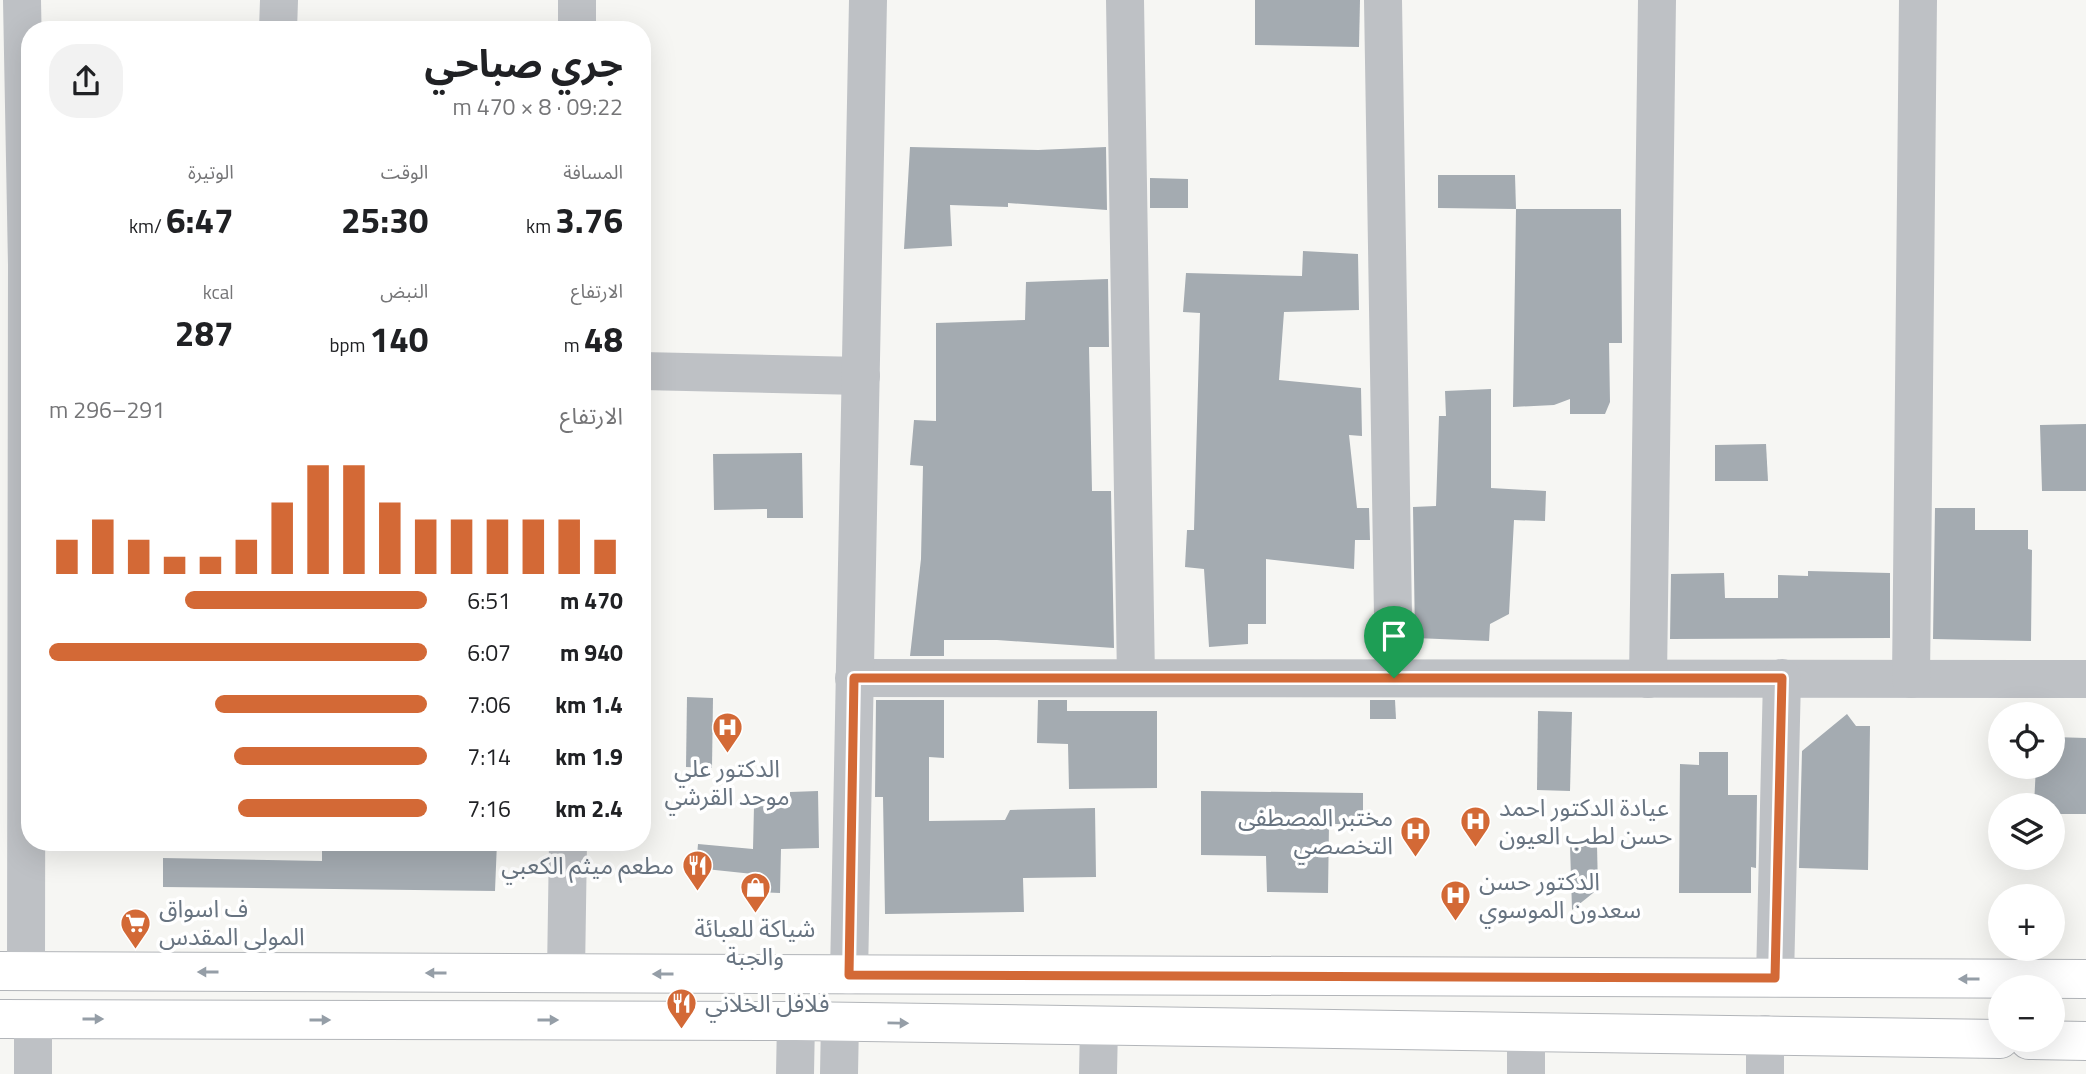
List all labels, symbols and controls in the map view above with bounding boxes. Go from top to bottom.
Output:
text: جري صباحي [424,34,623,92]
button: share [49,44,123,118]
text: 09:22 · 8 × 470 m [453,89,623,124]
text: الوتيرة [188,157,234,186]
text: الوقت [381,157,428,186]
text: المسافة [563,157,623,186]
text: 6:47 [166,193,234,247]
text: 25:30 [341,193,428,247]
text: 3.76 [555,193,623,247]
text: /km [129,211,166,240]
text: km [526,211,555,240]
text: النبض [380,276,428,305]
text: الارتفاع [571,276,623,305]
text: kcal [203,277,234,306]
text: 287 [175,306,234,360]
text: 140 [370,312,428,366]
text: 48 [584,312,623,366]
text: bpm [329,330,370,359]
text: m [564,330,584,359]
text: 291–296 m [49,392,165,427]
text: الارتفاع [560,398,623,433]
text: 6:51 [467,583,511,618]
text: 470 m [560,583,623,618]
pin [1364,606,1424,678]
icon: arrive [1375,617,1413,655]
text: 6:07 [467,635,511,670]
text: 940 m [560,635,623,670]
text: 7:06 [467,687,511,722]
text: 1.4 km [555,687,623,722]
map controls [1988,702,2065,1052]
button: locate [1988,702,2065,779]
hospital icon: الدكتور علي موحد القرشي [710,710,744,754]
text: 7:14 [467,739,511,774]
text: 1.9 km [555,739,623,774]
place label: الدكتور علي موحد القرشي [664,750,790,816]
place label: عيادة الدكتور احمد حسن لطب العيون [1499,789,1672,853]
text: 7:16 [467,791,511,826]
text: 2.4 km [555,791,623,826]
button: layers [1988,793,2065,870]
place label: مختبر المصطفى التخصصي [1238,799,1393,865]
hospital icon: عيادة الدكتور احمد حسن لطب العيون [1459,805,1493,849]
hospital icon: مختبر المصطفى التخصصي [1399,815,1433,859]
place label: مطعم ميثم الكعبي [501,847,674,885]
restaurant icon: مطعم ميثم الكعبي [680,849,714,893]
place label: الدكتور حسن سعدون الموسوي [1479,863,1641,929]
shop icon: شياكة للعبائة والجبة [738,870,772,914]
hospital icon: الدكتور حسن سعدون الموسوي [1439,879,1473,923]
button: + [1988,884,2065,961]
place label: ف اسواق المولى المقدس [159,890,305,954]
supermarket icon: ف اسواق المولى المقدس [119,906,153,950]
place label: شياكة للعبائة والجبة [695,910,815,974]
one-way arrow [197,966,219,978]
one-way arrow [425,967,447,979]
one-way arrow [652,968,674,980]
one-way arrow [1958,973,1980,985]
button: − [1988,975,2065,1052]
place label: فلافل الخلاني [705,985,829,1023]
restaurant icon: فلافل الخلاني [665,987,699,1031]
one-way arrow [82,1013,104,1025]
one-way arrow [309,1014,331,1026]
one-way arrow [537,1014,559,1026]
one-way arrow [887,1017,909,1028]

